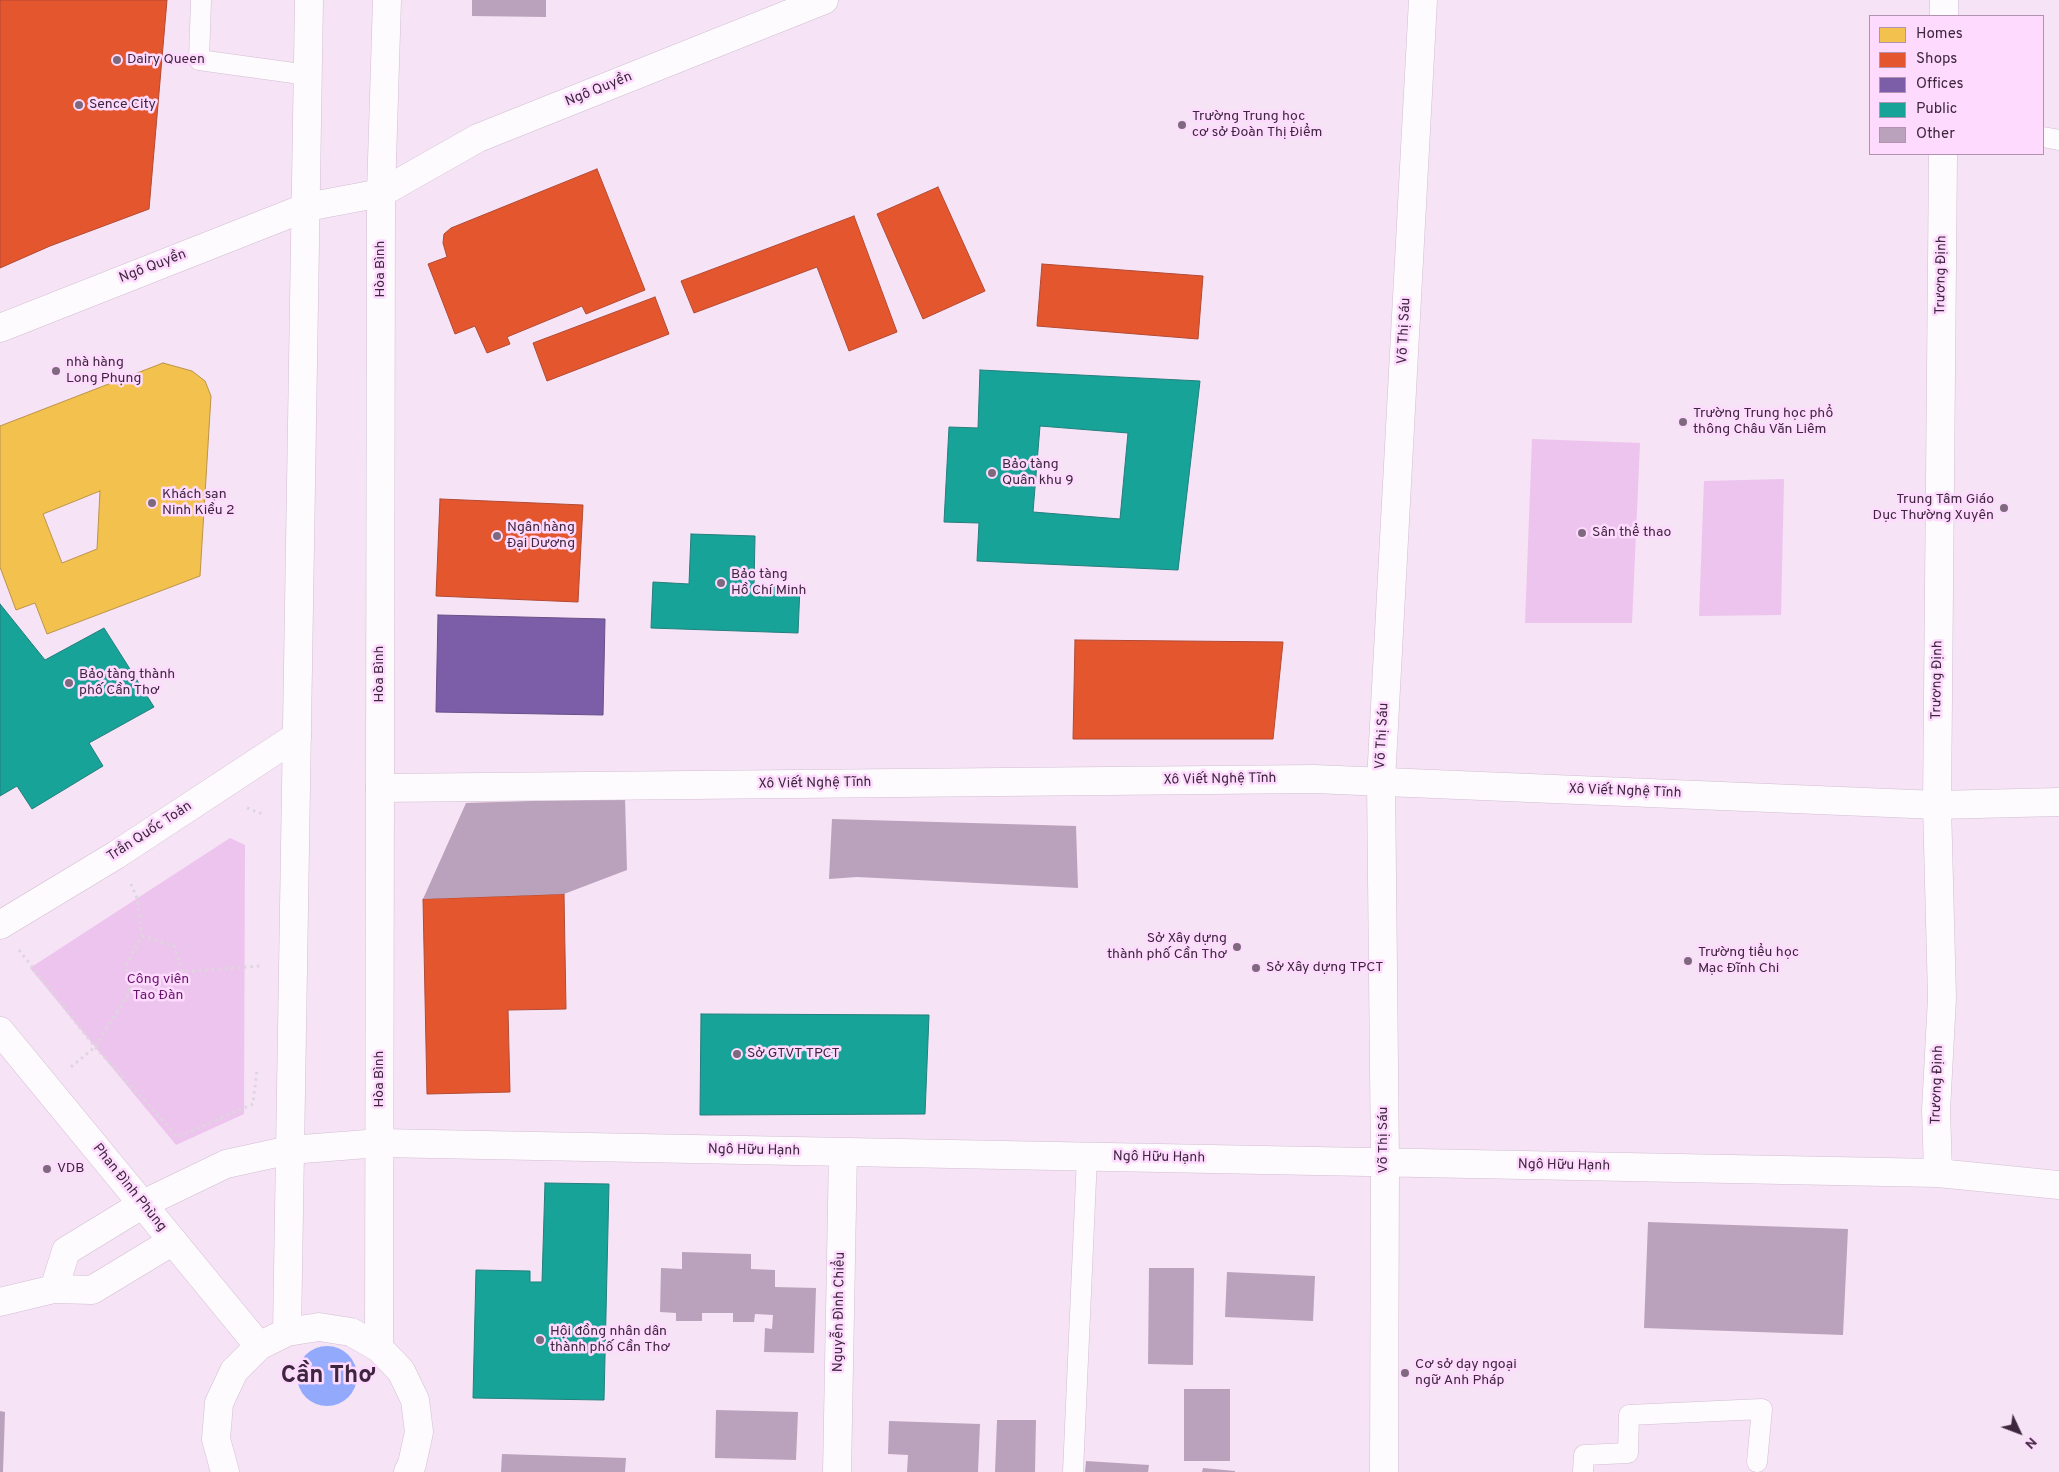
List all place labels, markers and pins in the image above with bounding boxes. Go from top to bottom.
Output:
place label: Dairy Queen [127,52,205,68]
marker: Dairy Queen [111,54,123,66]
place label: Sence City [89,97,156,113]
marker: Sence City [73,99,85,111]
place label: Trường Trung học cơ sở Đoàn Thị Điểm [1192,109,1322,142]
marker: Trường Trung học cơ sở Đoàn Thị Điểm [1176,119,1188,131]
place label: nhà hàng Long Phụng [66,355,141,388]
marker: nhà hàng Long Phụng [50,365,62,377]
place label: Trường Trung học phổ thông Châu Văn Liêm [1693,406,1833,438]
marker: Trường Trung học phổ thông Châu Văn Liêm [1677,416,1689,428]
place label: Bảo tàng Quân khu 9 [1002,457,1073,490]
marker: Bảo tàng Quân khu 9 [986,467,998,479]
place label: Khách sạn Ninh Kiều 2 [162,487,235,520]
place label: Trung Tâm Giáo Dục Thường Xuyên [1873,492,1994,524]
marker: Khách sạn Ninh Kiều 2 [146,497,158,509]
marker: Trung Tâm Giáo Dục Thường Xuyên [1998,502,2010,514]
place label: Ngân hàng Đại Dương [507,520,575,552]
place label: Sân thể thao [1592,525,1671,541]
marker: Sân thể thao [1576,527,1588,539]
marker: Ngân hàng Đại Dương [491,530,503,542]
place label: Bảo tàng Hồ Chí Minh [731,567,806,600]
marker: Bảo tàng Hồ Chí Minh [715,577,727,589]
place label: Bảo tàng thành phố Cần Thơ [79,667,175,700]
marker: Bảo tàng thành phố Cần Thơ [63,677,75,689]
place label: Sở Xây dựng thành phố Cần Thơ [1107,931,1227,964]
marker: Sở Xây dựng thành phố Cần Thơ [1231,941,1243,953]
place label: Trường tiểu học Mạc Đĩnh Chi [1698,945,1799,978]
marker: Trường tiểu học Mạc Đĩnh Chi [1682,955,1694,967]
place label: Sở Xây dựng TPCT [1266,960,1383,976]
marker: Sở Xây dựng TPCT [1250,962,1262,974]
place label: Sở GTVT TPCT [747,1046,840,1062]
marker: Sở GTVT TPCT [731,1048,743,1060]
place label: VDB [57,1161,85,1177]
marker: VDB [41,1163,53,1175]
place label: Hội đồng nhân dân thành phố Cần Thơ [550,1324,670,1356]
marker: Hội đồng nhân dân thành phố Cần Thơ [534,1334,546,1346]
place label: Cơ sở dạy ngoại ngữ Anh Pháp [1415,1357,1517,1390]
marker: Cơ sở dạy ngoại ngữ Anh Pháp [1399,1367,1411,1379]

